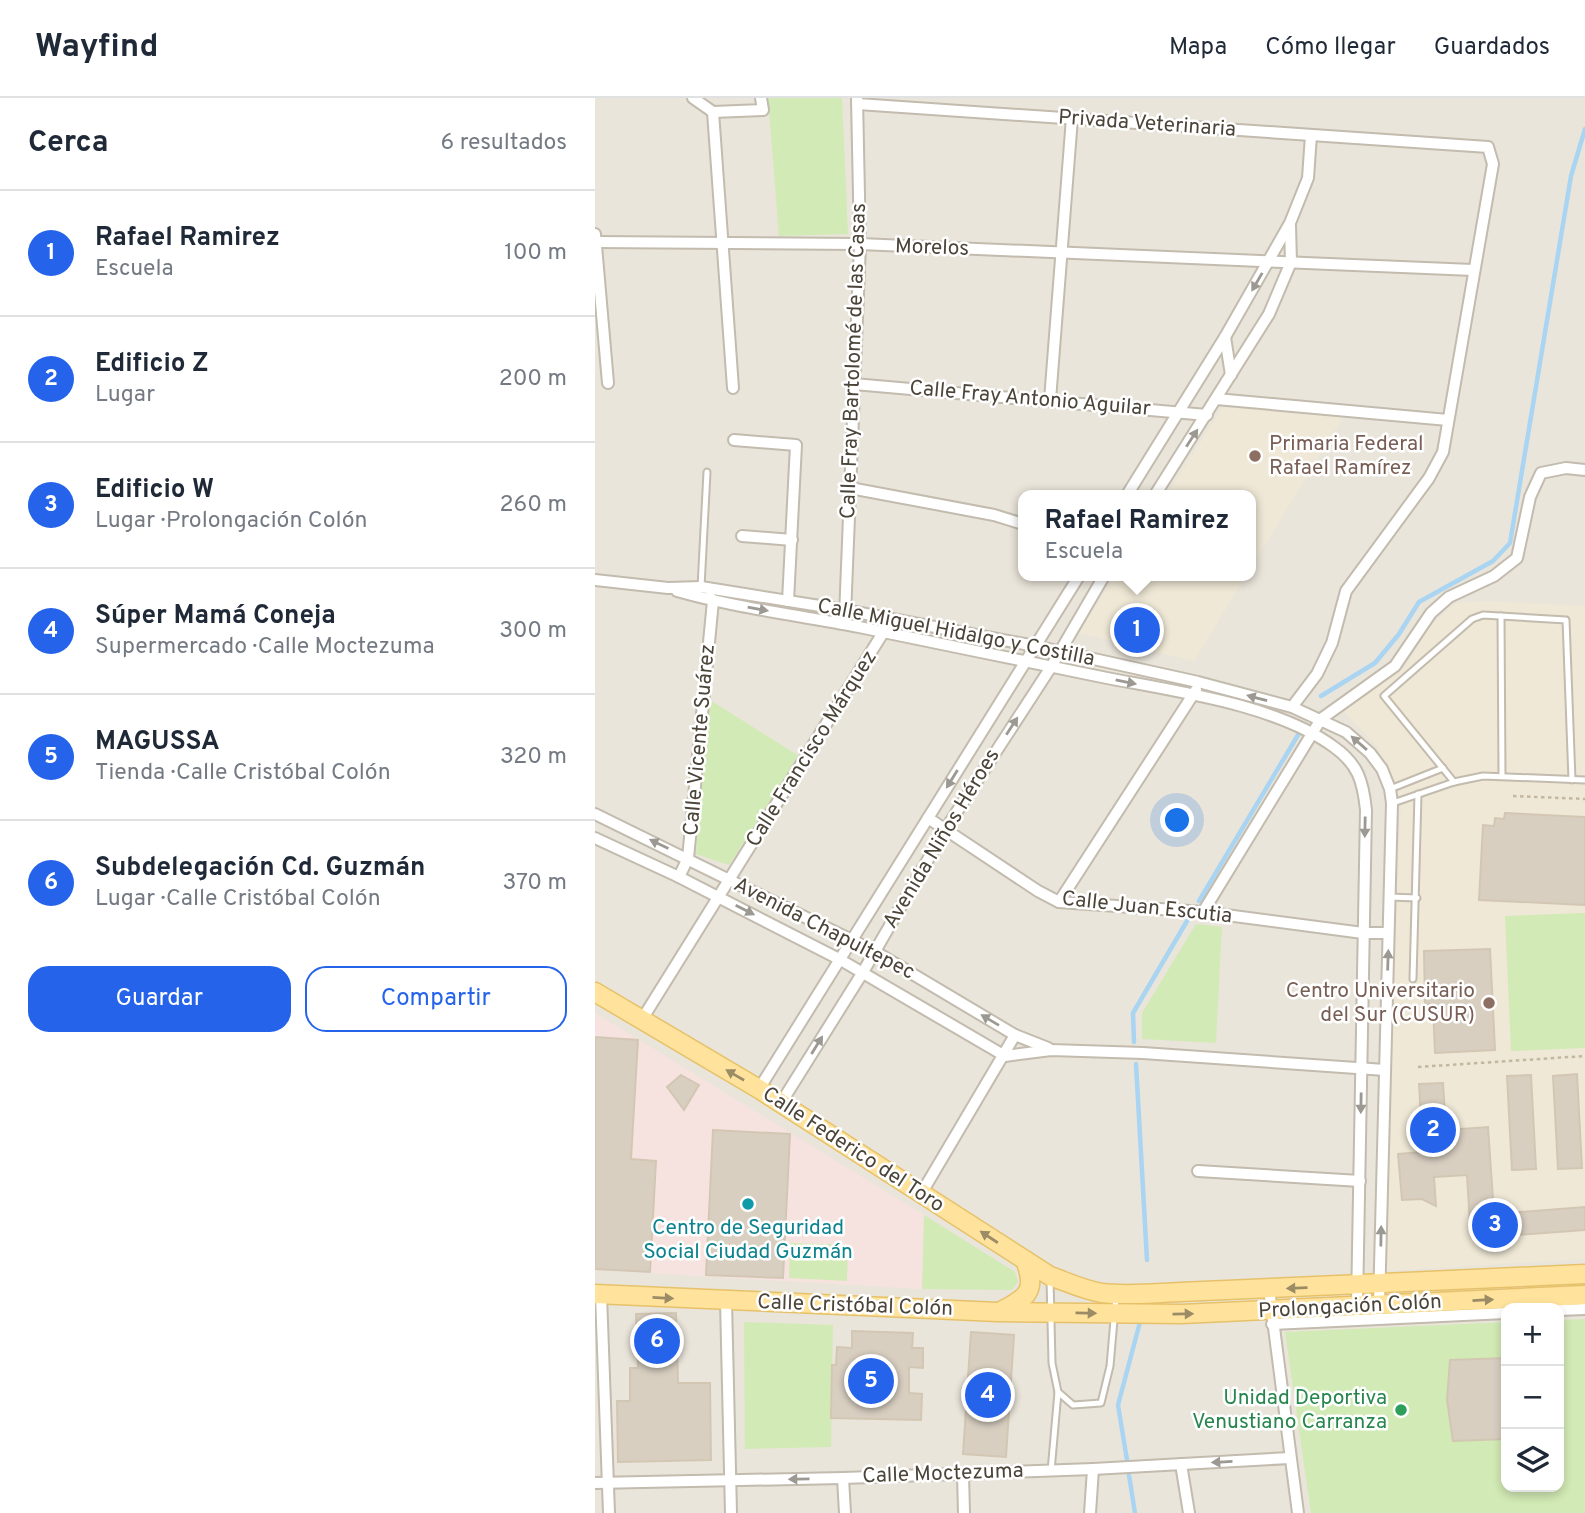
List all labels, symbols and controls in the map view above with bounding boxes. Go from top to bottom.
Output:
text: Wayfind [35,27,158,69]
text: Mapa [1169,33,1227,63]
text: Cómo llegar [1265,33,1396,63]
text: Guardados [1434,33,1550,63]
street label: Privada Veterinaria [1057,104,1237,144]
text: Cerca [28,125,108,162]
text: 6 resultados [441,129,567,158]
street label: Calle Fray Bartolomé de las Casas [835,203,873,519]
text: Rafael Ramirez [95,222,280,255]
street label: Morelos [894,233,970,263]
text: 1 [46,239,56,268]
text: 100 m [504,239,567,268]
text: Escuela [95,255,174,284]
one-way arrow [1250,273,1263,292]
text: Edificio Z [95,348,209,381]
text: 2 [44,365,58,394]
text: 200 m [499,365,567,394]
street label: Calle Fray Antonio Aguilar [908,375,1152,423]
text: Lugar [95,381,155,410]
one-way arrow [1185,429,1199,447]
place label: Primaria Federal Rafael Ramírez [1269,431,1424,482]
marker: Primaria Federal Rafael Ramírez [1247,448,1263,464]
text: Edificio W [95,474,214,507]
popup [1018,490,1256,581]
text: 3 [44,491,58,520]
text: 260 m [500,491,567,520]
text: Rafael Ramirez [1045,505,1229,538]
text: Lugar · Prolongación Colón [95,507,367,536]
text: Escuela [1045,538,1123,567]
street label: Calle Miguel Hidalgo y Costilla [815,593,1097,673]
text: Súper Mamá Coneja [95,600,336,633]
one-way arrow [747,604,769,615]
pin: 1 [1114,604,1160,656]
text: 4 [44,617,58,646]
text: 300 m [499,617,567,646]
text: Supermercado · Calle Moctezuma [95,633,435,662]
street label: Calle Vicente Suárez [678,643,722,837]
street label: Calle Francisco Márquez [740,646,884,852]
one-way arrow [1115,677,1137,688]
one-way arrow [1245,692,1267,703]
one-way arrow [1005,717,1019,735]
text: MAGUSSA [95,726,220,759]
one-way arrow [1350,735,1368,751]
text: 5 [44,743,58,772]
text: 320 m [500,743,567,772]
street label: Avenida Niños Héroes [878,744,1006,934]
text: Tienda · Calle Cristóbal Colón [95,759,391,788]
one-way arrow [945,770,958,789]
your location [1160,803,1194,837]
one-way arrow [1359,816,1371,838]
one-way arrow [649,838,669,850]
text: Subdelegación Cd. Guzmán [95,852,425,885]
text: 6 [44,869,58,898]
text: 370 m [502,869,567,898]
street label: Avenida Chapultepec [729,872,919,986]
text: Lugar · Calle Cristóbal Colón [95,885,381,914]
street label: Calle Juan Escutia [1060,886,1234,930]
one-way arrow [735,905,755,916]
one-way arrow [1382,949,1393,971]
button: Guardar [28,966,291,1032]
button: Compartir [305,966,567,1032]
place label: Centro Universitario del Sur (CUSUR) [1286,978,1475,1029]
marker: Centro Universitario del Sur (CUSUR) [1481,995,1497,1011]
one-way arrow [980,1013,999,1026]
one-way arrow [810,1036,823,1055]
one-way arrow [725,1069,744,1081]
street label: Calle Federico del Toro [757,1081,949,1219]
one-way arrow [1356,1092,1367,1114]
pin: 2 [1410,1104,1456,1156]
marker: Centro de Seguridad Social Ciudad Guzmán [740,1196,756,1212]
pin: 3 [1472,1199,1518,1251]
place label: Centro de Seguridad Social Ciudad Guzmán [643,1215,853,1266]
one-way arrow [1375,1225,1386,1247]
one-way arrow [979,1231,998,1244]
one-way arrow [1285,1282,1307,1293]
street label: Calle Cristóbal Colón [757,1289,953,1323]
street label: Prolongación Colón [1257,1289,1443,1325]
one-way arrow [652,1292,674,1303]
one-way arrow [1473,1294,1495,1305]
map controls [1501,1303,1564,1492]
button: + [1501,1303,1564,1366]
one-way arrow [1076,1307,1098,1319]
one-way arrow [1172,1308,1194,1319]
pin: 6 [634,1315,680,1367]
pin: 5 [848,1355,894,1407]
button: − [1501,1366,1564,1429]
pin: 4 [965,1369,1011,1421]
place label: Unidad Deportiva Venustiano Carranza [1192,1385,1387,1436]
marker: Unidad Deportiva Venustiano Carranza [1393,1402,1409,1418]
button: layers [1501,1429,1564,1492]
one-way arrow [1211,1456,1233,1467]
street label: Calle Moctezuma [862,1458,1024,1490]
one-way arrow [788,1473,810,1484]

